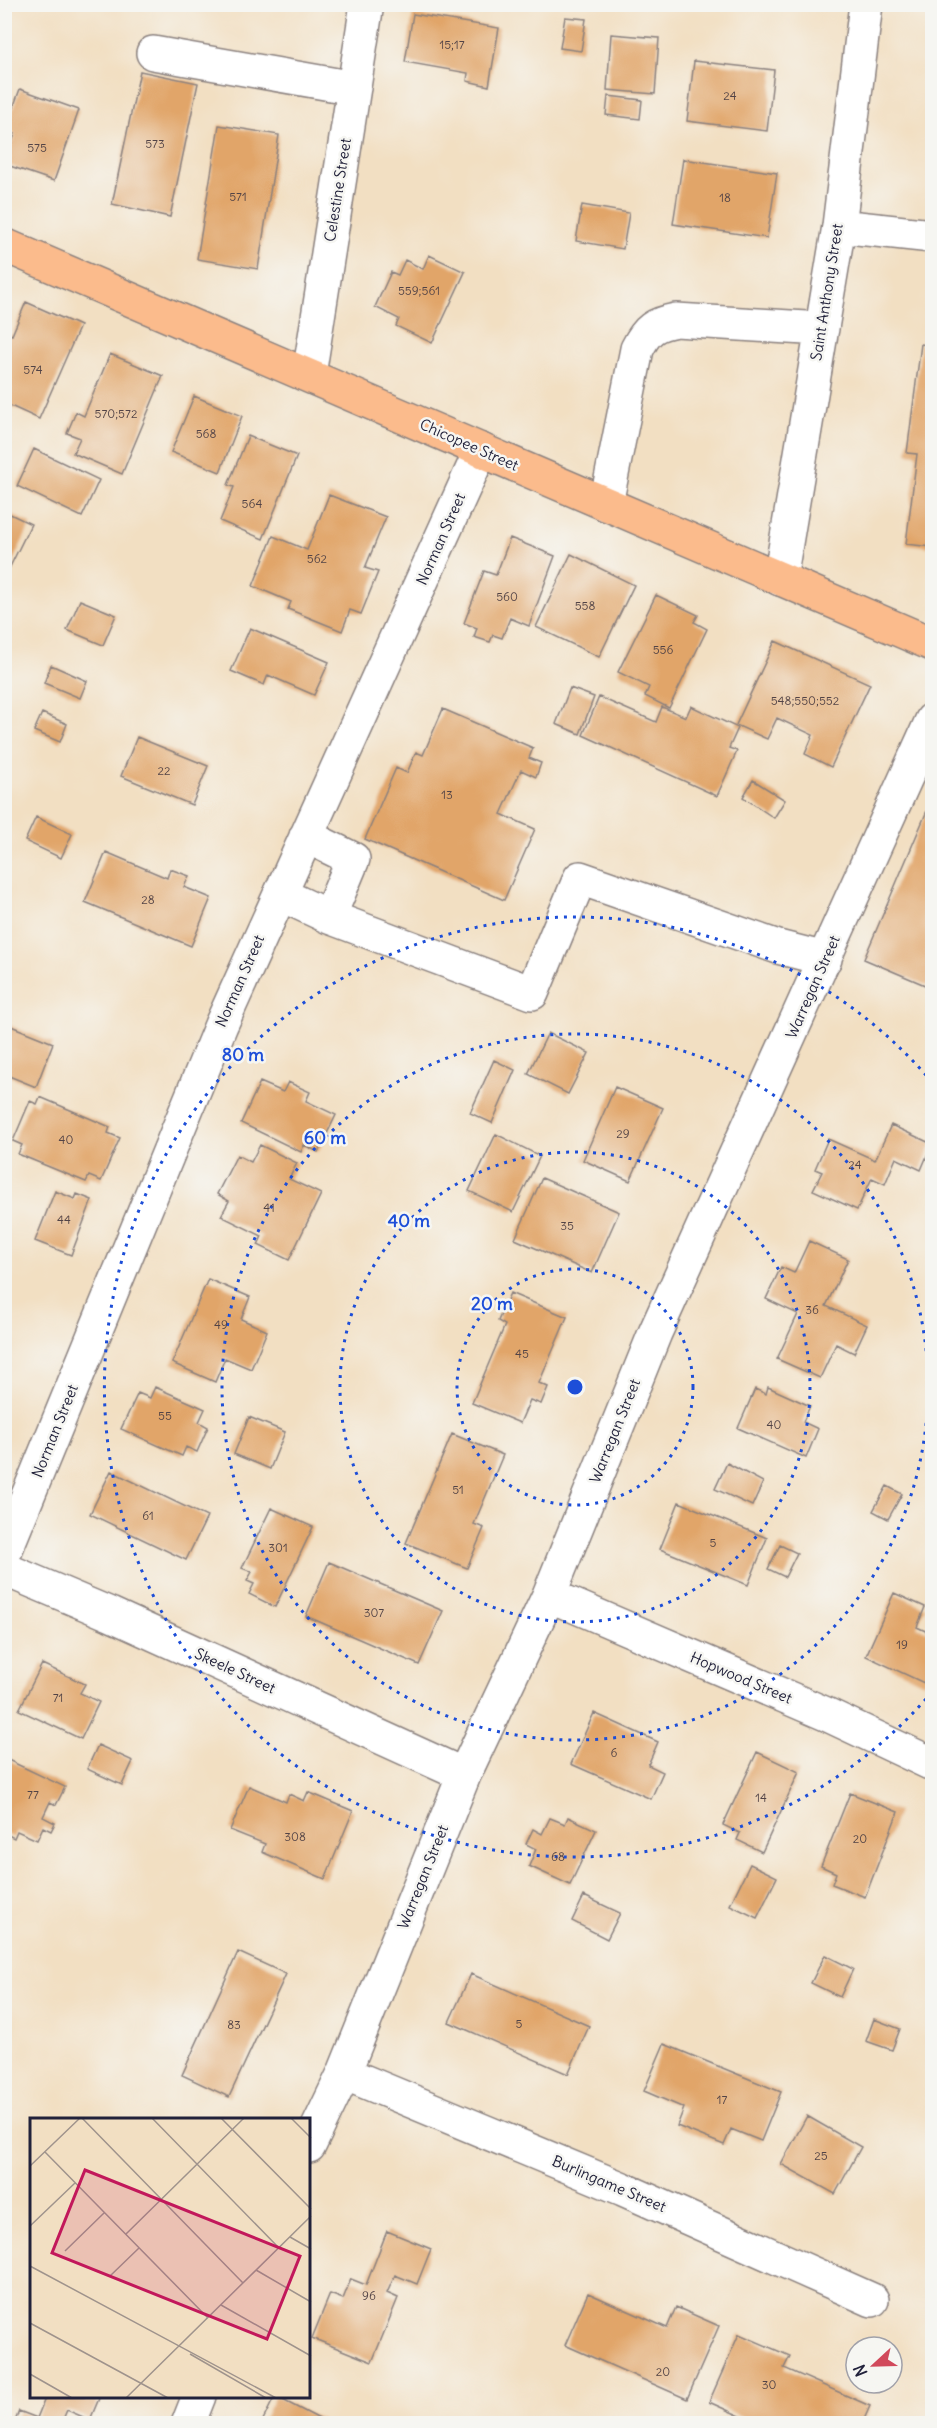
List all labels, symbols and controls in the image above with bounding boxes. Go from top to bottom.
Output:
house number: 15;17 [439,37,465,52]
house number: 24 [723,88,737,103]
house number: 573 [145,136,165,151]
street label: Celestine Street [320,137,355,243]
house number: 575 [27,140,47,155]
house number: 571 [229,189,247,204]
house number: 18 [719,190,731,205]
street label: Saint Anthony Street [806,222,847,362]
house number: 559;561 [398,283,440,298]
house number: 574 [23,362,43,377]
house number: 570;572 [95,406,138,421]
street label: Chicopee Street [417,414,522,475]
house number: 568 [196,426,216,441]
street label: Norman Street [412,490,469,588]
house number: 564 [242,496,262,511]
house number: 562 [307,551,328,566]
house number: 560 [496,589,518,604]
house number: 558 [575,598,595,613]
house number: 556 [653,642,673,657]
house number: 548;550;552 [771,693,840,708]
house number: 22 [157,763,171,778]
house number: 13 [441,787,453,802]
house number: 28 [141,892,155,907]
street label: Norman Street [211,932,268,1030]
street label: Warregan Street [781,932,844,1041]
text: 80 m [222,1043,264,1066]
text: 60 m [304,1126,346,1149]
house number: 29 [616,1126,630,1141]
house number: 40 [59,1132,74,1147]
house number: 24 [848,1157,862,1172]
house number: 41 [263,1200,275,1215]
text: 40 m [388,1209,430,1232]
house number: 44 [57,1212,71,1227]
house number: 35 [560,1218,574,1233]
text: 20 m [471,1292,513,1315]
house number: 36 [805,1302,819,1317]
house number: 49 [214,1317,228,1332]
house number: 45 [515,1346,529,1361]
street label: Warregan Street [585,1376,644,1486]
centre of rings [565,1377,585,1397]
street label: Norman Street [27,1381,82,1480]
house number: 55 [158,1408,172,1423]
house number: 40 [767,1417,782,1432]
house number: 51 [452,1482,464,1497]
house number: 61 [142,1508,154,1523]
house number: 5 [710,1535,717,1550]
house number: 301 [268,1540,288,1555]
house number: 307 [364,1605,384,1620]
house number: 19 [896,1637,908,1652]
street label: Skeele Street [192,1644,279,1698]
street label: Hopwood Street [687,1648,795,1708]
house number: 71 [53,1690,63,1705]
house number: 6 [611,1745,618,1760]
house number: 77 [27,1787,39,1802]
house number: 14 [755,1790,767,1805]
street label: Warregan Street [393,1822,452,1932]
house number: 308 [284,1829,306,1844]
house number: 20 [853,1831,867,1846]
house number: 68 [551,1849,565,1864]
house number: 5 [516,2016,523,2031]
house number: 83 [227,2017,241,2032]
house number: 17 [717,2092,727,2107]
inset map [30,2118,310,2398]
house number: 25 [814,2148,828,2163]
street label: Burlingame Street [549,2151,669,2216]
house number: 96 [362,2288,376,2303]
north arrow [844,2335,904,2395]
text: N [849,2362,871,2379]
house number: 20 [656,2364,670,2379]
house number: 30 [762,2377,776,2392]

